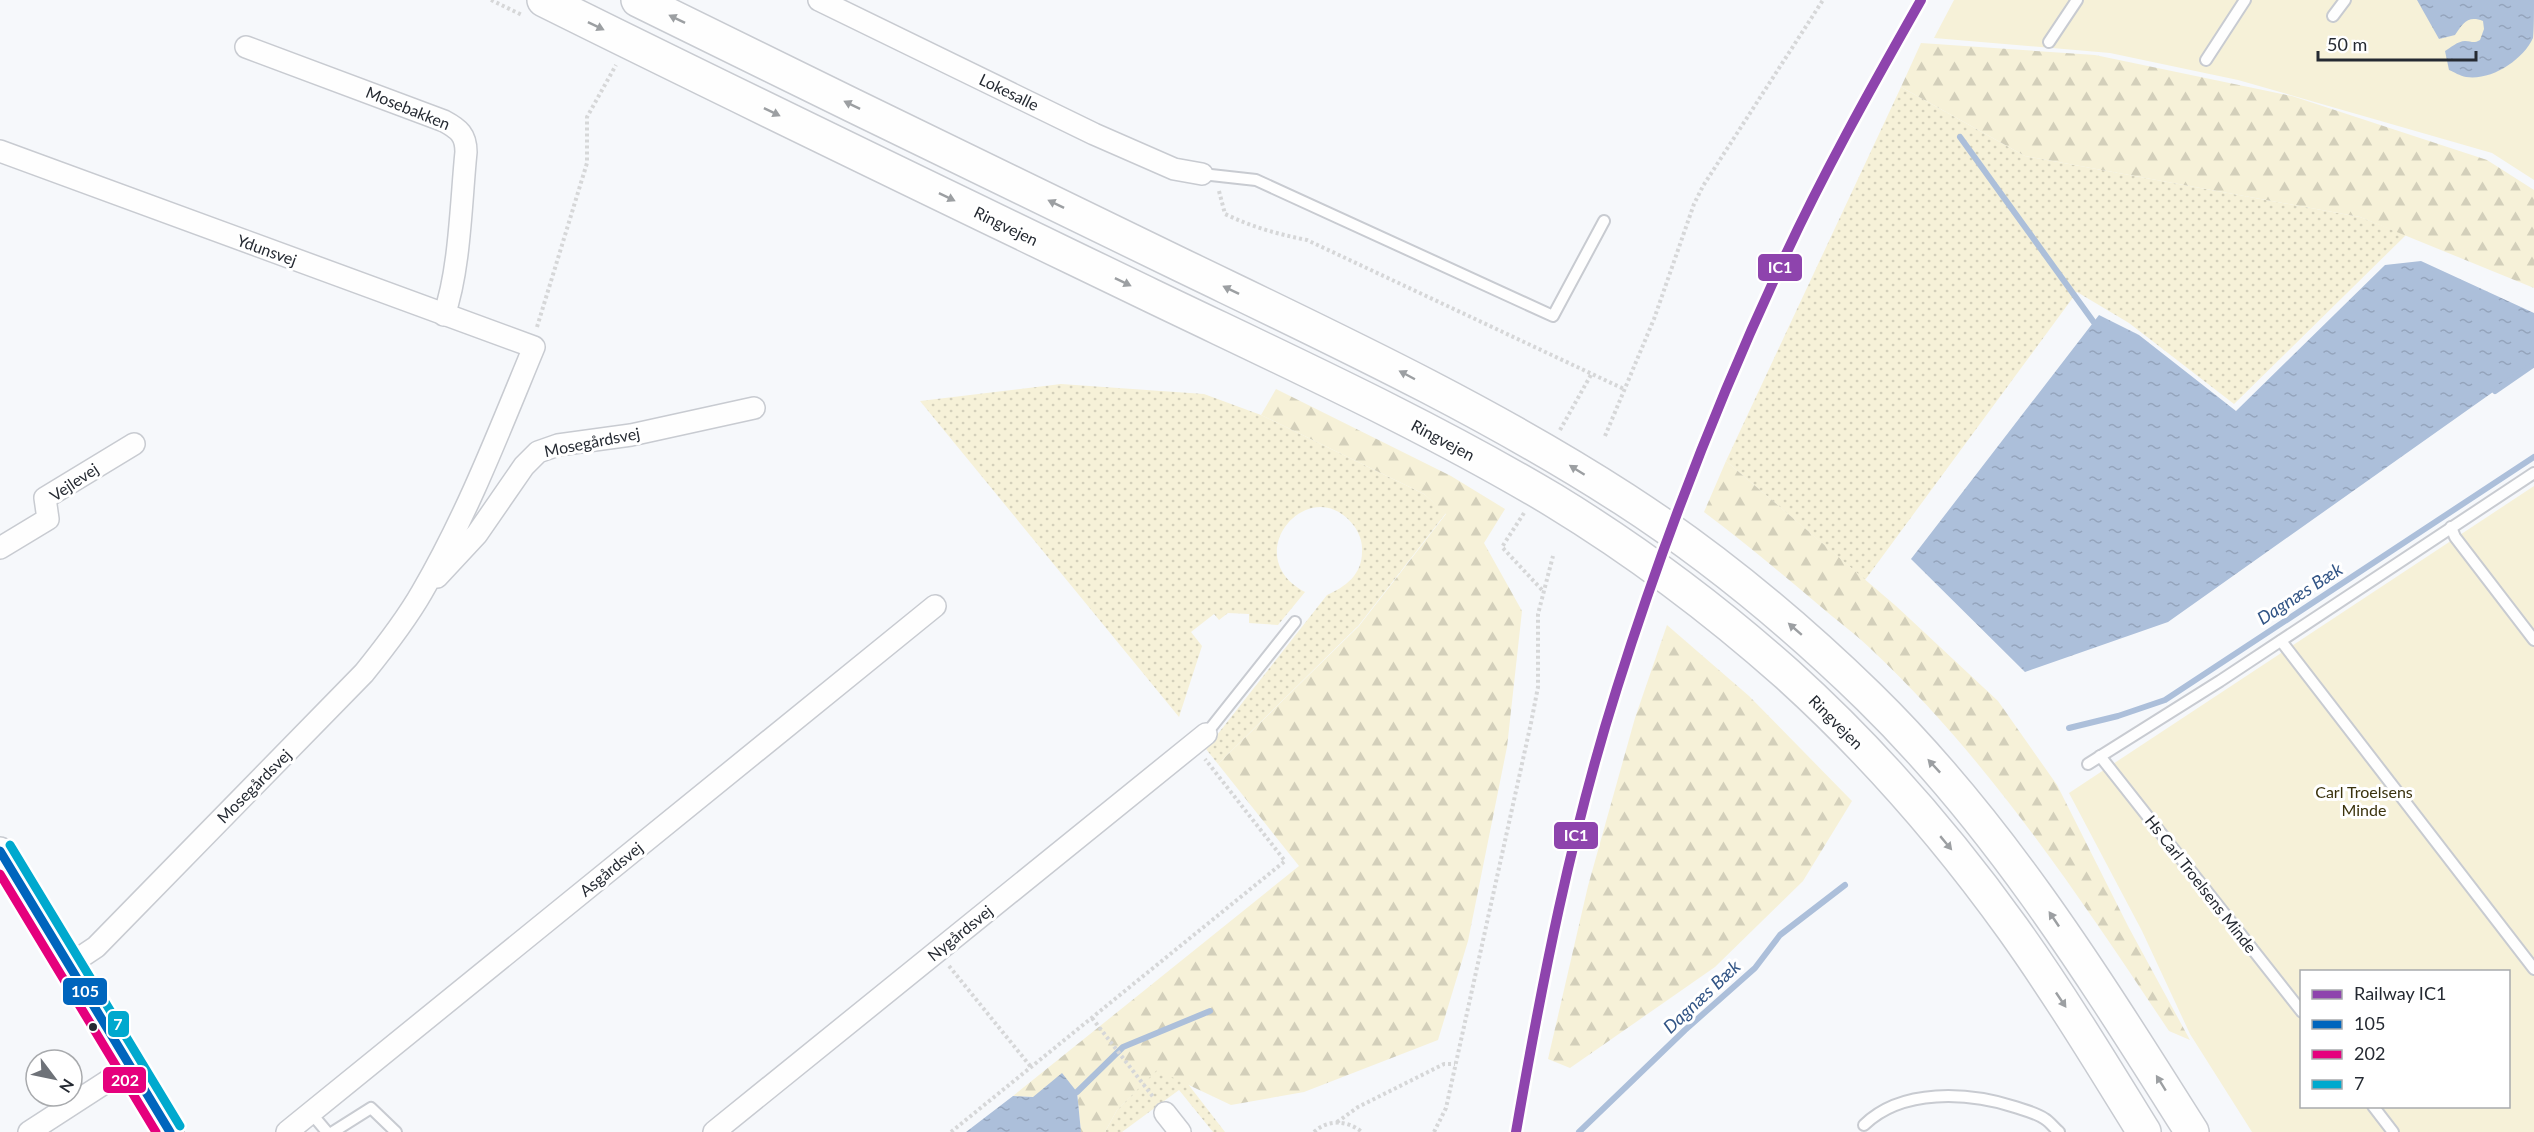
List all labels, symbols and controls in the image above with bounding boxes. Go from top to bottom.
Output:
one-way arrow [668,15,685,24]
one-way arrow [588,21,605,31]
scale bar [2318,24,2476,62]
text: 50 m [2327,33,2367,55]
street label: Lokesalle [976,69,1042,114]
street label: Mosebakken [363,82,453,133]
one-way arrow [843,101,860,110]
one-way arrow [763,107,780,116]
one-way arrow [939,192,956,202]
one-way arrow [1047,200,1065,210]
street label: Ringvejen [971,202,1041,249]
street label: Ydunsvej [235,230,300,269]
line badge: IC1 [1757,253,1803,282]
text: IC1 [1768,257,1792,276]
one-way arrow [1114,277,1131,286]
one-way arrow [1223,285,1240,294]
one-way arrow [1398,370,1415,380]
street label: Ringvejen [1408,415,1478,464]
street label: Mosegårdsvej [543,423,641,460]
street label: Vejlevej [46,459,102,505]
one-way arrow [1569,465,1585,476]
water label: Dagnæs Bæk [2253,557,2347,629]
one-way arrow [1788,622,1803,636]
street label: Ringvejen [1805,691,1867,753]
street label: Mosegårdsvej [213,745,295,827]
one-way arrow [1928,759,1941,774]
park label: Carl Troelsens Minde [2315,782,2413,819]
street label: Hs Carl Troelsens Minde [2142,811,2261,956]
line badge: IC1 [1553,821,1599,850]
text: IC1 [1564,825,1588,844]
one-way arrow [1939,835,1952,850]
street label: Asgårdsvej [575,837,646,900]
street label: Nygårdsvej [923,901,996,965]
one-way arrow [2048,912,2060,928]
water label: Dagnæs Bæk [1658,955,1745,1038]
legend [2300,970,2510,1108]
line badge: 105 [62,977,108,1006]
text: 105 [71,981,99,1000]
text: Railway IC1 [2354,982,2446,1004]
one-way arrow [2055,992,2066,1009]
line badge: 7 [107,1010,130,1038]
text: 105 [2354,1012,2385,1034]
text: 7 [113,1014,123,1033]
unlabelled marker [87,1021,99,1033]
text: 202 [2354,1042,2385,1064]
north arrow [24,1048,84,1108]
line badge: 202 [102,1066,147,1094]
text: 202 [111,1070,139,1089]
text: 7 [2354,1072,2364,1094]
one-way arrow [2155,1074,2166,1091]
text: N [56,1076,78,1096]

